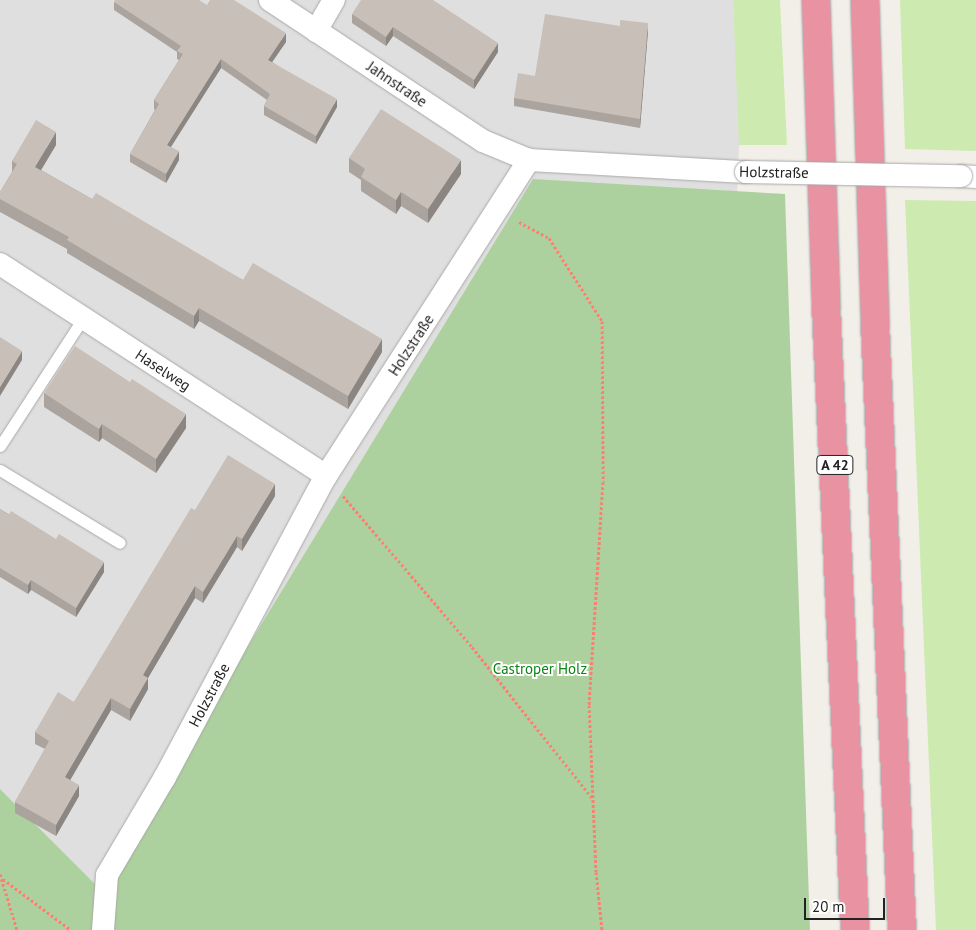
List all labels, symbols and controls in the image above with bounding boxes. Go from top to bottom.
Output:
street label: Jahnstraße [364,57,430,111]
street label: Holzstraße [739,162,809,182]
street label: Holzstraße [384,311,438,379]
street label: Haselweg [132,346,194,394]
road number: A 42 [815,454,855,476]
street label: Holzstraße [185,660,233,730]
park label: Castroper Holz [493,660,587,678]
scale bar [806,888,887,920]
text: 20 m [812,897,845,916]

